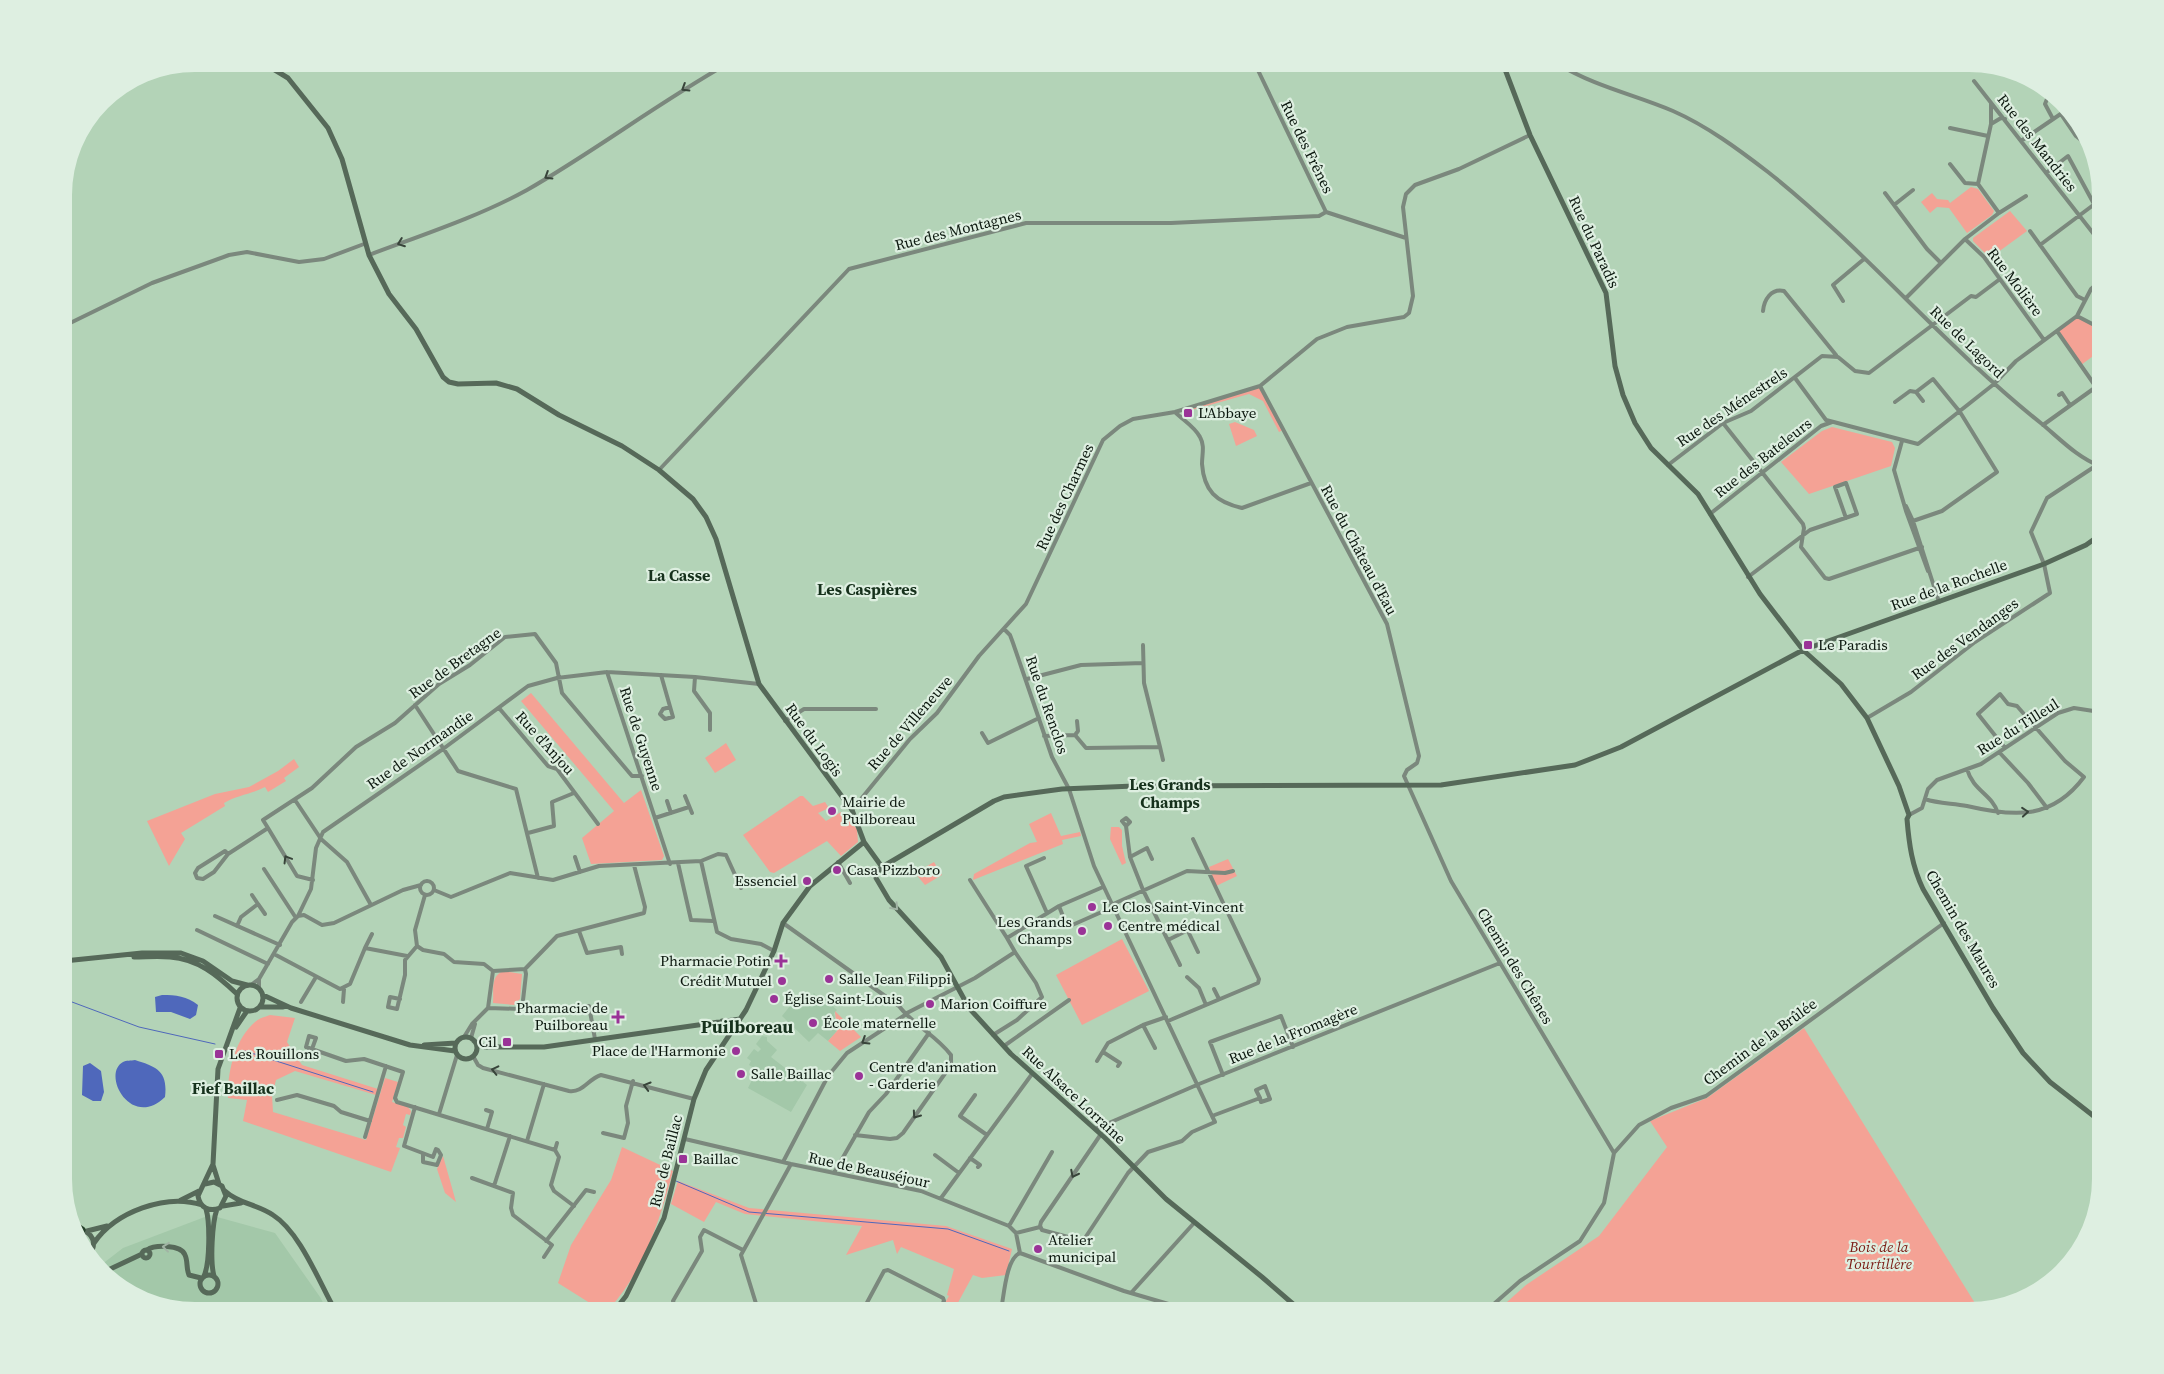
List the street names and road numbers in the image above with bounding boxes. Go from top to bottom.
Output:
street label: Rue des Mandries [1993,89,2082,196]
street label: Rue des Frênes [1276,97,1339,197]
street label: Rue du Paradis [1564,192,1625,291]
street label: Rue des Montagnes [893,204,1023,255]
street label: Rue Molière [1983,243,2048,321]
street label: Rue de Lagord [1926,301,2010,383]
street label: Rue des Ménestrels [1672,362,1791,451]
street label: Rue des Bateleurs [1710,413,1816,502]
street label: Rue des Charmes [1031,440,1098,554]
street label: Rue du Château d'Eau [1316,481,1403,619]
street label: Rue de la Rochelle [1888,554,2010,615]
street label: Rue des Vendanges [1907,593,2023,685]
street label: Rue de Bretagne [404,622,505,703]
street label: Rue du Renclos [1021,653,1074,757]
street label: Rue de Villeneuve [863,670,957,775]
street label: Rue de Guyenne [615,684,668,794]
street label: Rue du Tilleul [1973,693,2063,760]
street label: Rue du Logis [781,699,848,781]
street label: Rue de Normandie [362,705,477,794]
street label: Rue d'Anjou [511,706,580,779]
street label: Chemin des Maures [1921,866,2006,992]
street label: Chemin des Chênes [1472,904,1558,1028]
street label: Chemin de la Brûlée [1698,993,1821,1090]
street label: Rue de la Fromagère [1225,998,1361,1069]
street label: Rue Alsace Lorraine [1018,1041,1131,1149]
street label: Rue de Baillac [644,1113,687,1209]
street label: Rue de Beauséjour [806,1146,932,1193]

